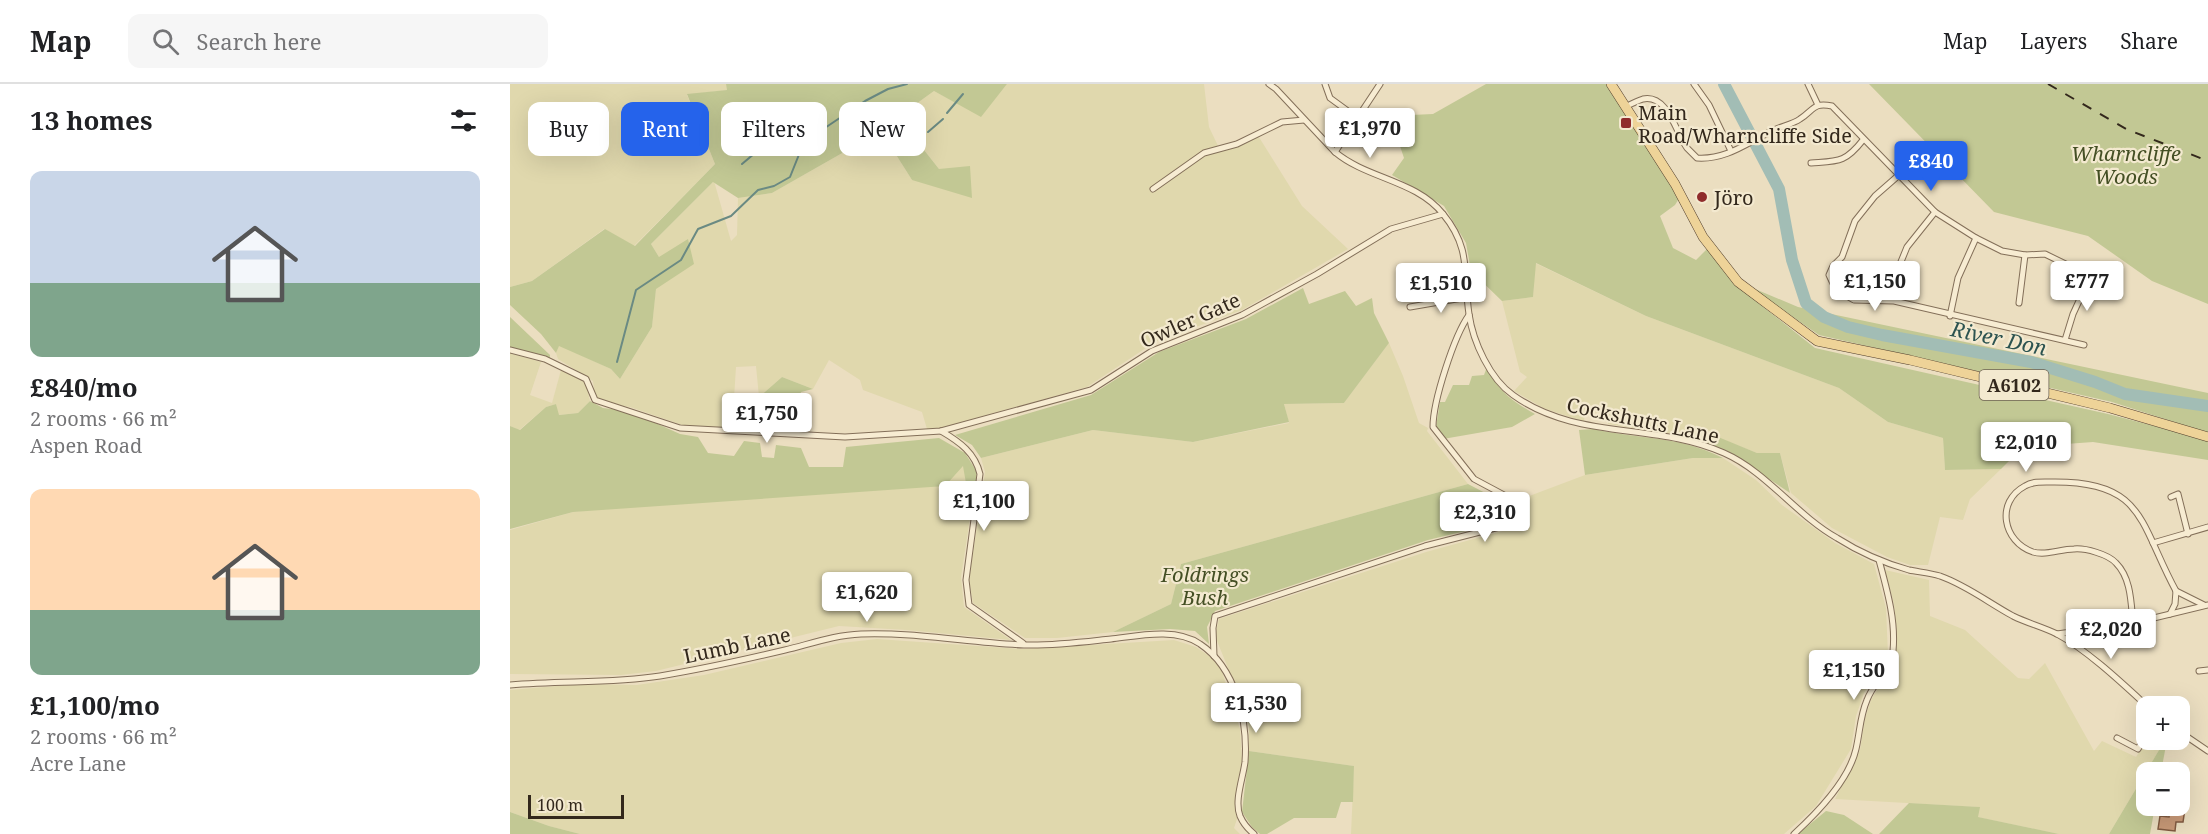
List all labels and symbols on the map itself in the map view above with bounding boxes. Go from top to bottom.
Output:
place label: Main Road/Wharncliffe Side [1638,99,1852,149]
pin: £1,970 [1321,108,1419,159]
marker: Main Road/Wharncliffe Side [1619,116,1633,130]
park label: Wharncliffe Woods [2071,140,2181,190]
pin: £840 [1895,141,1967,192]
place label: Jöro [1713,184,1754,211]
marker: Jöro [1695,190,1709,204]
pin: £1,150 [1826,261,1924,312]
pin: £777 [2051,261,2123,312]
pin: £1,510 [1392,263,1490,314]
street label: Owler Gate [1136,286,1244,354]
water label: River Don [1948,314,2050,362]
road number: A6102 [1980,370,2048,400]
street label: Cockshutts Lane [1564,391,1722,449]
pin: £1,750 [718,393,816,444]
pin: £2,010 [1977,422,2075,473]
pin: £1,100 [935,481,1033,532]
pin: £2,310 [1436,492,1534,543]
park label: Foldrings Bush [1160,561,1249,611]
pin: £1,620 [818,572,916,623]
pin: £2,020 [2062,609,2160,660]
street label: Lumb Lane [681,620,793,670]
pin: £1,150 [1805,650,1903,701]
pin: £1,530 [1207,683,1305,734]
scale bar [528,792,624,820]

